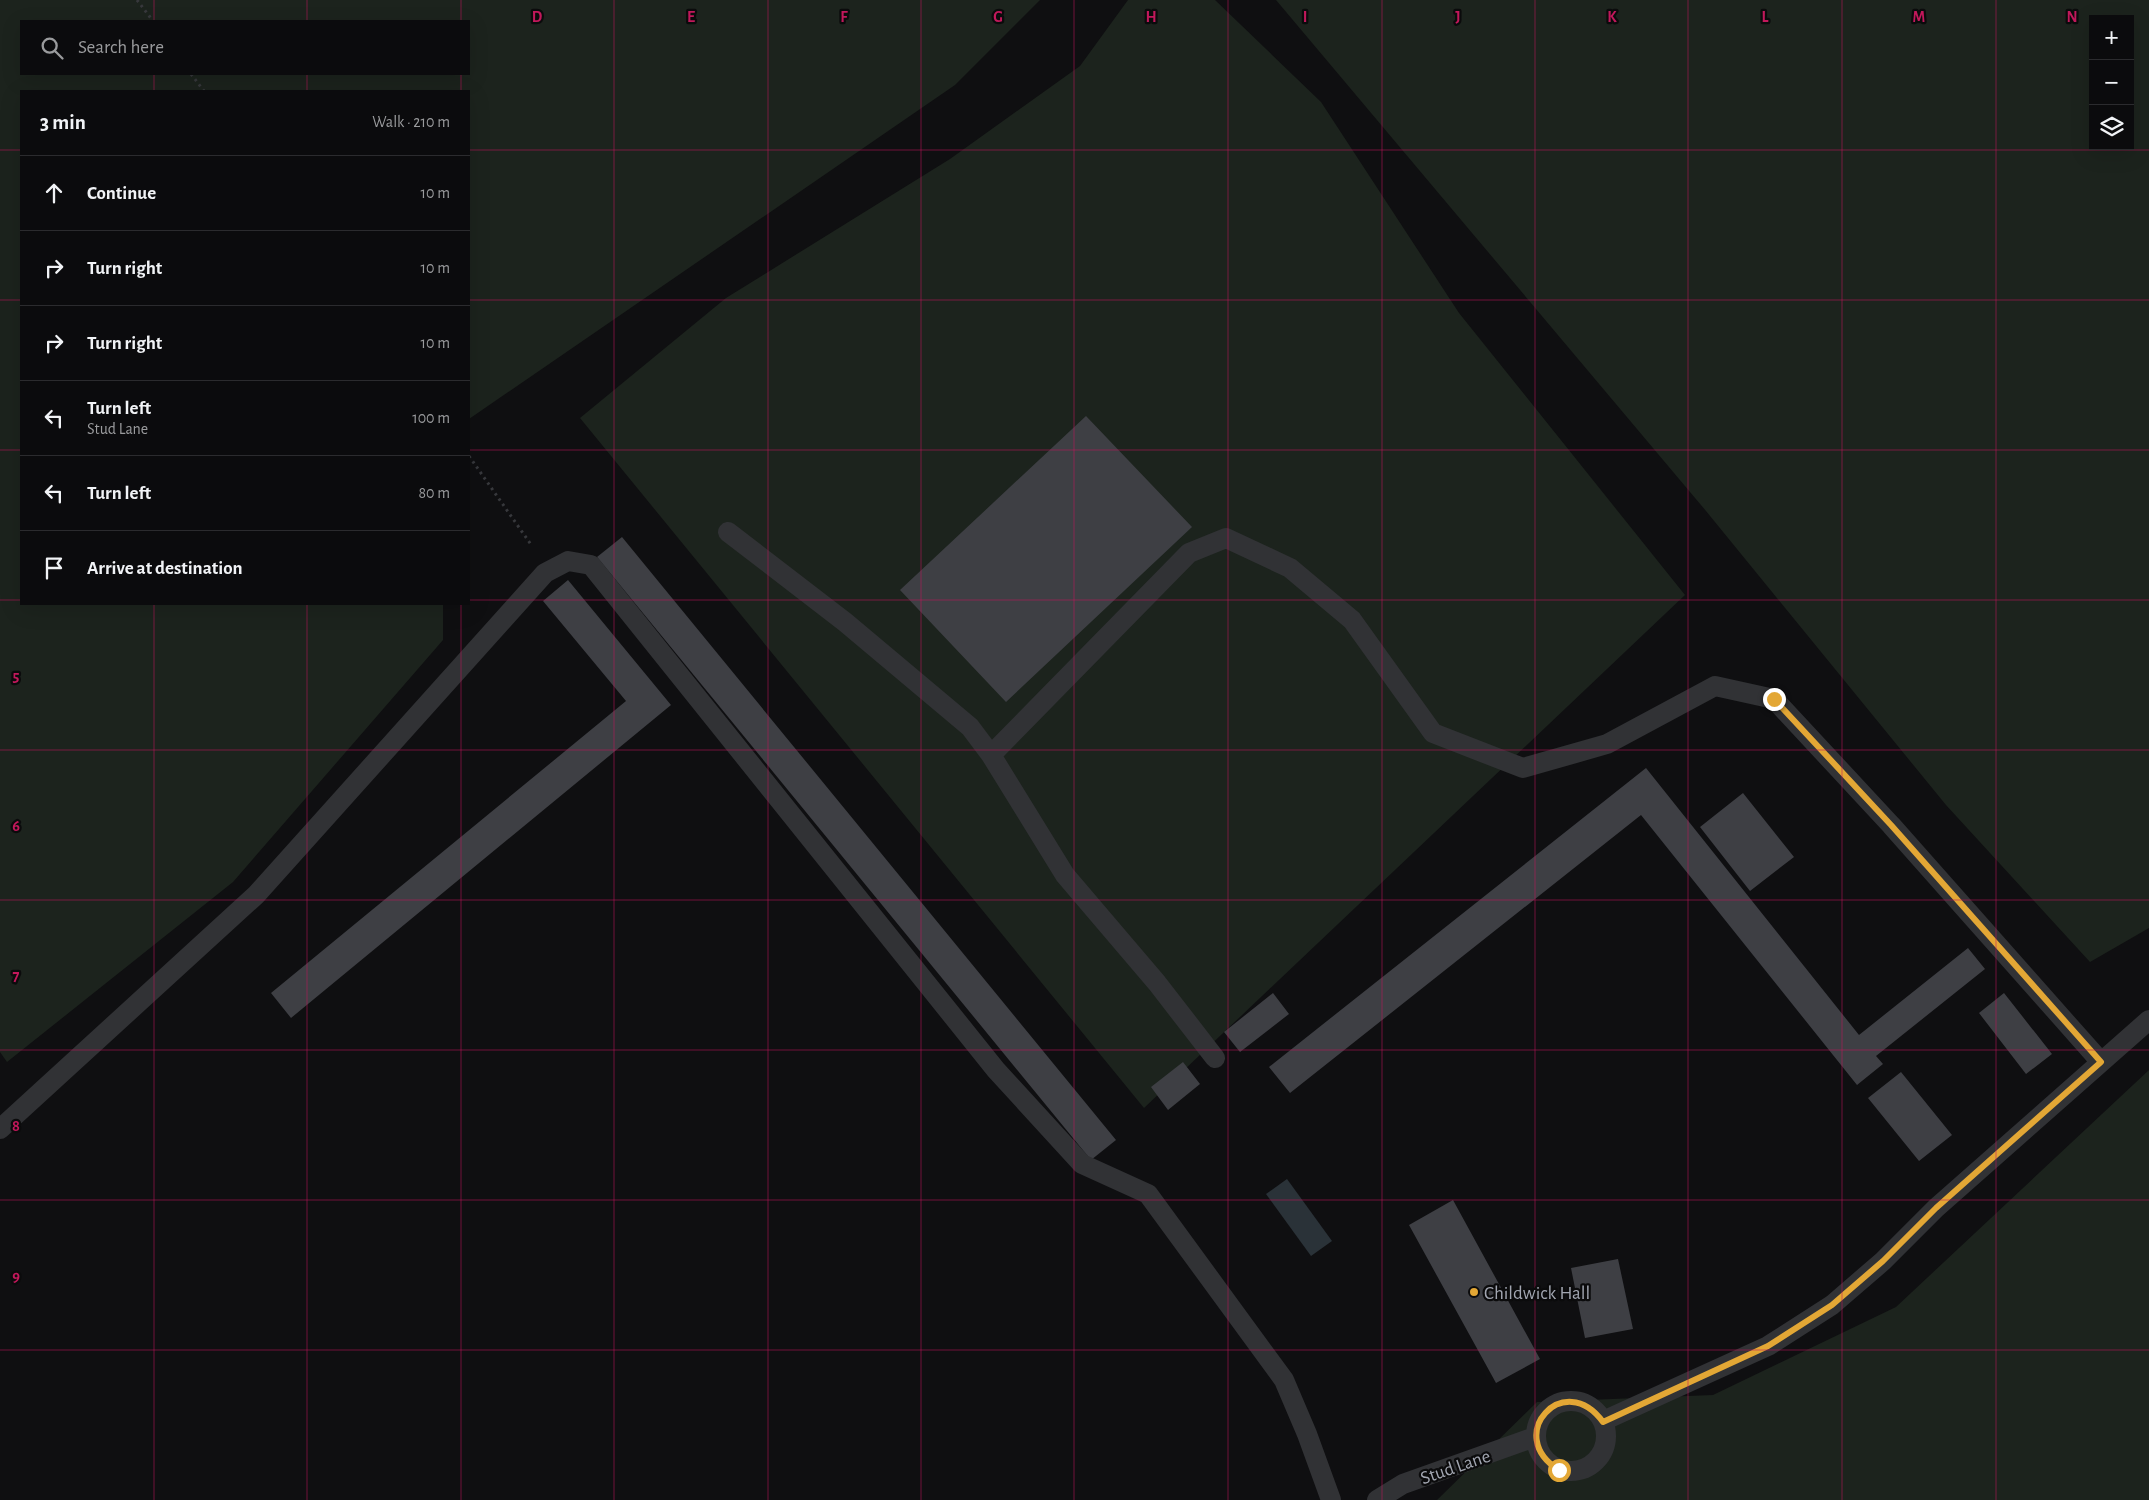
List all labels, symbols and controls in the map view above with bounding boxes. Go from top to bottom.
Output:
text: D [532,9,543,25]
text: E [687,9,695,25]
text: F [840,9,848,25]
text: G [993,9,1003,25]
text: H [1145,9,1157,25]
text: I [1303,9,1307,25]
text: J [1455,9,1461,25]
text: K [1607,9,1617,25]
text: L [1762,9,1769,25]
text: M [1913,9,1925,25]
text: N [2066,9,2078,25]
map controls [2089,15,2134,150]
button: + [2089,15,2134,60]
search box [20,20,470,75]
icon: search [38,34,66,62]
text: Search here [78,38,164,57]
button: − [2089,60,2134,105]
button: layers [2089,105,2134,150]
text: 3 min [40,112,86,133]
text: Walk · 210 m [372,114,450,130]
icon: ahead [40,179,68,207]
text: Continue [87,184,156,203]
text: 10 m [421,185,450,201]
icon: right [40,254,68,282]
text: Turn right [87,259,162,278]
text: 10 m [421,260,450,276]
icon: right [40,329,68,357]
text: Turn right [87,334,162,353]
text: 10 m [421,335,450,351]
text: Turn left [87,399,151,418]
icon: left [40,404,68,432]
text: 100 m [412,410,450,426]
text: Stud Lane [87,421,148,437]
icon: left [40,479,68,507]
text: Turn left [87,484,151,503]
text: 80 m [419,485,450,501]
icon: arrive [40,554,68,582]
text: Arrive at destination [87,559,243,578]
text: 5 [13,668,20,684]
route end [1763,688,1786,711]
text: 6 [12,818,20,834]
text: 7 [13,968,20,984]
text: 8 [12,1118,20,1134]
text: 9 [12,1268,20,1284]
place label: Childwick Hall [1484,1284,1590,1303]
marker: Childwick Hall [1468,1286,1480,1298]
street label: Stud Lane [1418,1447,1493,1488]
route start [1548,1459,1571,1482]

